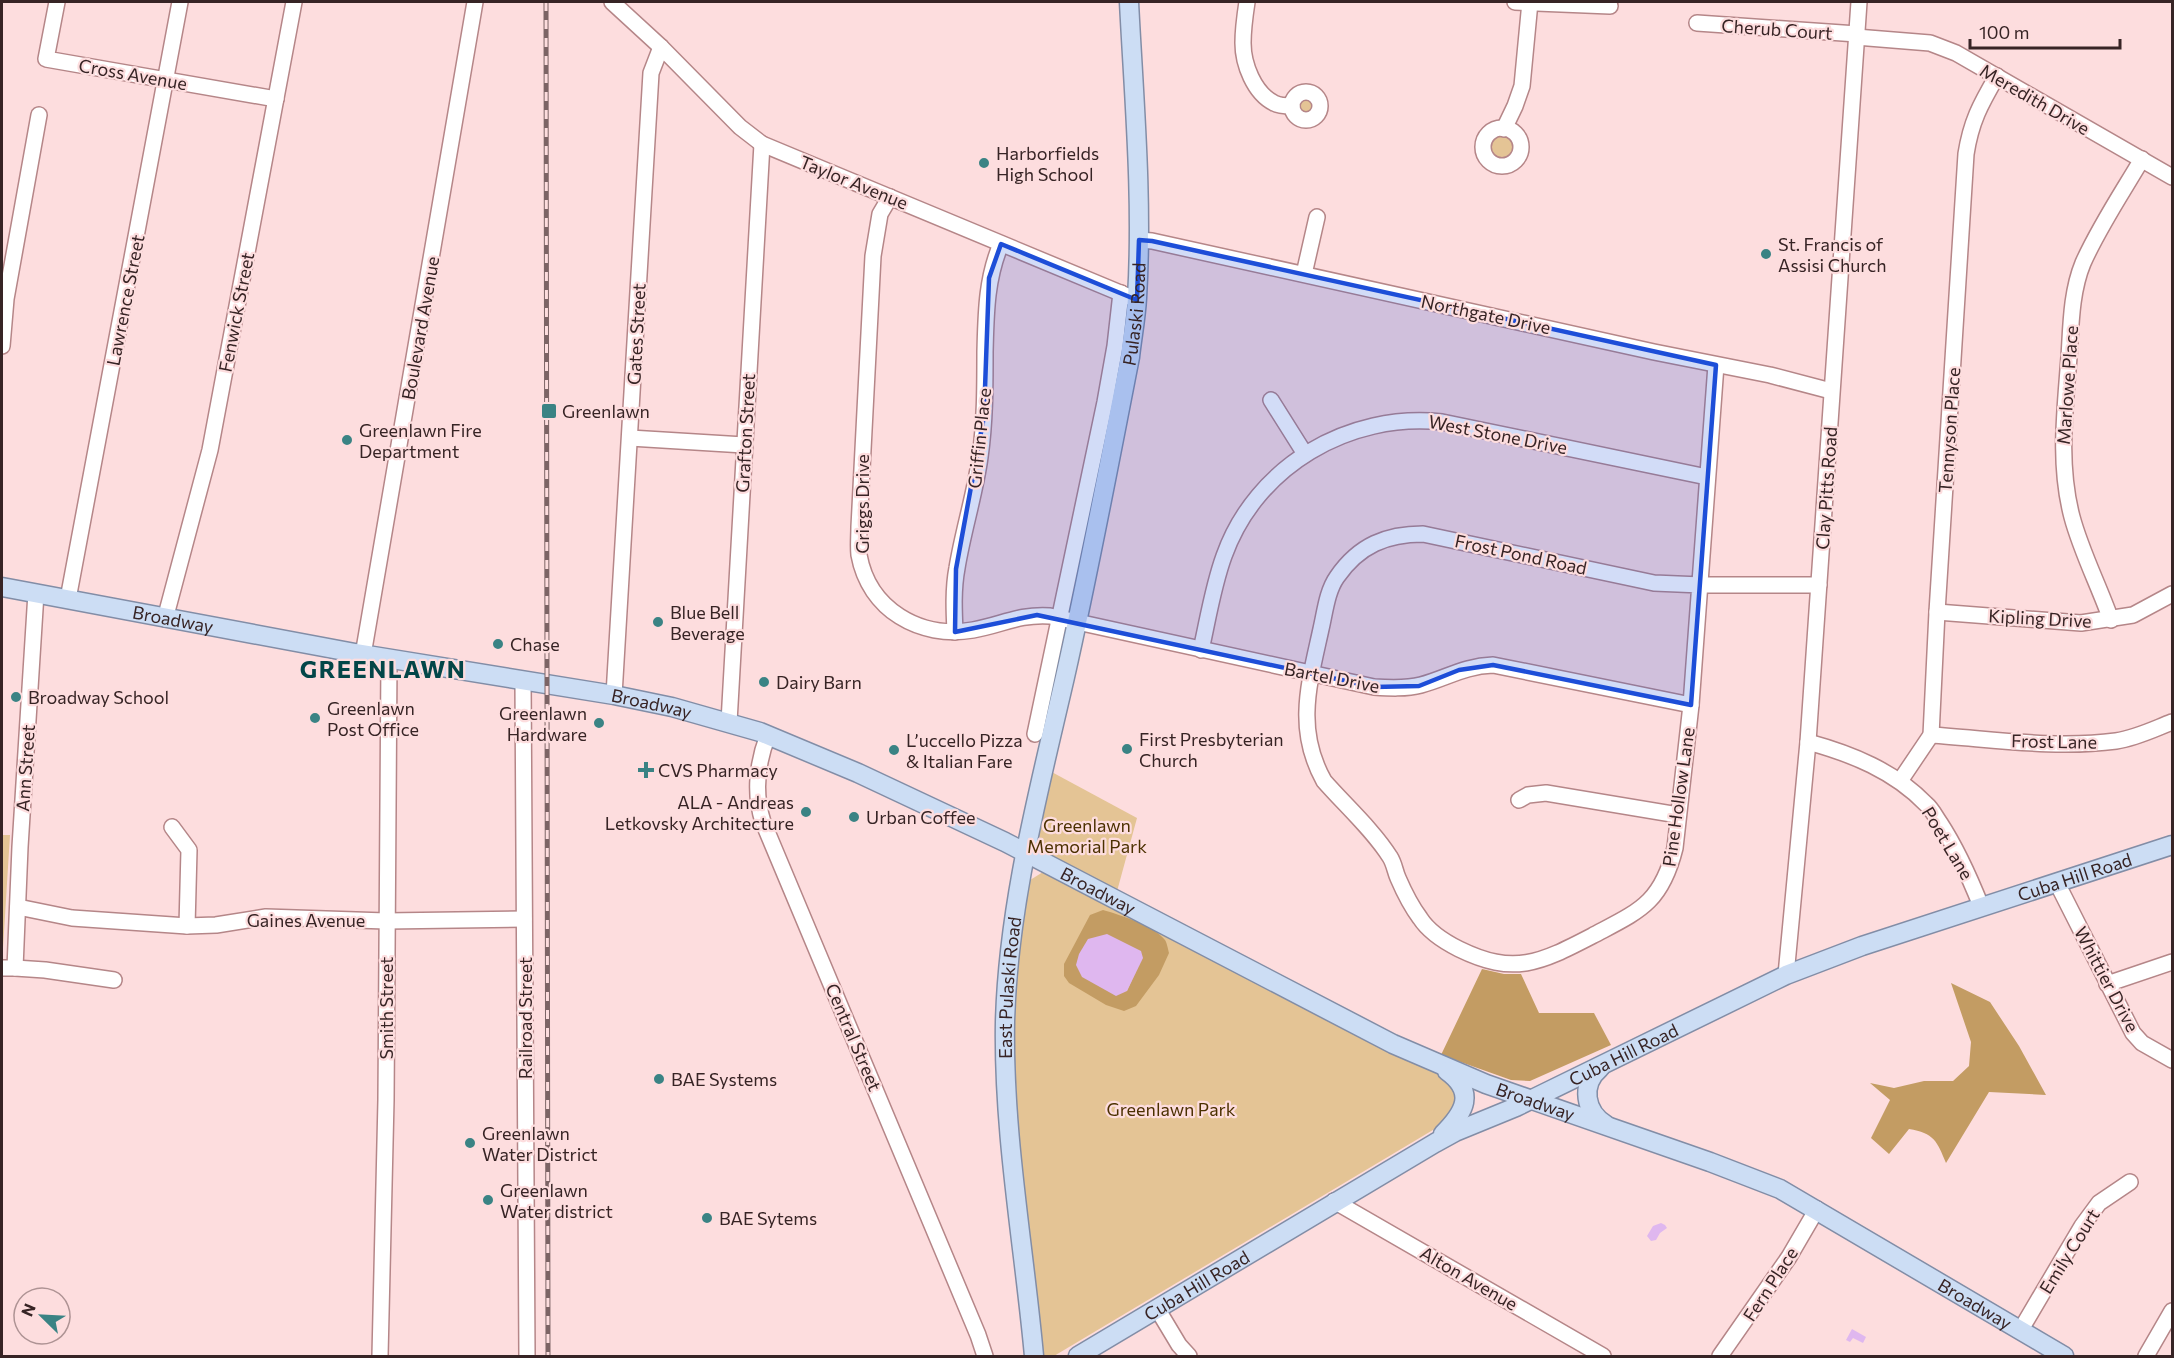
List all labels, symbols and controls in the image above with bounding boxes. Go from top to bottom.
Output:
scale bar [1970,12,2120,50]
street label: Cherub Court [1721,14,1833,44]
text: 100 m [1979,21,2029,43]
street label: Cross Avenue [77,54,189,94]
street label: Meredith Drive [1976,59,2094,139]
place label: Harborfields High School [996,142,1099,185]
street label: Taylor Avenue [797,150,911,214]
marker: Harborfields High School [977,156,991,170]
street label: Lawrence Street [101,232,149,368]
place label: St. Francis of Assisi Church [1778,233,1886,276]
marker: St. Francis of Assisi Church [1759,247,1773,261]
street label: Fenwick Street [214,250,258,374]
street label: Boulevard Avenue [397,254,443,402]
street label: Pulaski Road [1118,262,1150,368]
street label: Gates Street [622,283,650,385]
street label: Northgate Drive [1419,290,1553,338]
street label: Marlowe Place [2052,325,2082,445]
street label: Tennyson Place [1934,367,1964,493]
street label: Grafton Street [731,373,759,493]
street label: Griffin Place [963,387,995,489]
place label: Greenlawn [562,400,650,422]
marker: Greenlawn [540,402,558,420]
street label: West Stone Drive [1427,410,1569,458]
place label: Greenlawn Fire Department [359,419,482,462]
street label: Clay Pitts Road [1811,426,1841,550]
marker: Greenlawn Fire Department [340,433,354,447]
street label: Griggs Drive [851,454,873,554]
street label: Frost Pond Road [1453,529,1589,579]
street label: Broadway [131,601,215,637]
place label: Blue Bell Beverage [670,601,745,644]
street label: Kipling Drive [1988,604,2092,632]
marker: Blue Bell Beverage [651,615,665,629]
place label: Chase [510,633,560,655]
marker: Chase [491,637,505,651]
district label: GREENLAWN [300,654,466,683]
street label: Bartel Drive [1283,657,1381,697]
place label: Dairy Barn [776,671,862,693]
marker: Dairy Barn [757,675,771,689]
street label: Broadway [609,684,694,723]
place label: Broadway School [28,686,169,708]
marker: Broadway School [9,690,23,704]
place label: Greenlawn Post Office [327,697,419,740]
place label: Greenlawn Hardware [499,702,587,745]
marker: Greenlawn Post Office [308,711,322,725]
marker: Greenlawn Hardware [592,716,606,730]
street label: Ann Street [11,724,39,812]
street label: Pine Hollow Lane [1657,726,1699,868]
place label: First Presbyterian Church [1139,728,1284,771]
place label: L’uccello Pizza & Italian Fare [906,729,1023,772]
street label: Frost Lane [2011,729,2097,753]
marker: First Presbyterian Church [1120,742,1134,756]
marker: L’uccello Pizza & Italian Fare [887,743,901,757]
place label: CVS Pharmacy [658,759,778,781]
marker: CVS Pharmacy [639,763,653,777]
place label: ALA - Andreas Letkovsky Architecture [605,791,794,834]
street label: Poet Lane [1918,802,1978,884]
marker: ALA - Andreas Letkovsky Architecture [799,805,813,819]
place label: Urban Coffee [866,806,975,828]
marker: Urban Coffee [847,810,861,824]
park label: Greenlawn Memorial Park [1027,814,1147,857]
street label: Cuba Hill Road [2015,848,2135,906]
street label: Broadway [1057,862,1140,919]
street label: Gaines Avenue [247,909,365,931]
street label: East Pulaski Road [994,915,1025,1059]
street label: Whittier Drive [2070,922,2144,1036]
street label: Smith Street [375,957,397,1059]
street label: Railroad Street [514,957,536,1079]
street label: Central Street [821,980,887,1094]
street label: Cuba Hill Road [1565,1019,1682,1090]
place label: BAE Systems [671,1068,777,1090]
marker: BAE Systems [652,1072,666,1086]
street label: Broadway [1493,1077,1578,1125]
park label: Greenlawn Park [1107,1098,1236,1120]
place label: Greenlawn Water District [482,1122,598,1165]
marker: Greenlawn Water District [463,1136,477,1150]
place label: Greenlawn Water district [500,1179,613,1222]
marker: Greenlawn Water district [481,1193,495,1207]
street label: Emily Court [2034,1204,2104,1298]
place label: BAE Sytems [719,1207,817,1229]
marker: BAE Sytems [700,1211,714,1225]
street label: Alton Avenue [1416,1241,1522,1315]
street label: Fern Place [1738,1243,1802,1325]
street label: Cuba Hill Road [1140,1245,1253,1325]
street label: Broadway [1934,1273,2016,1334]
north arrow [12,1286,72,1346]
text: N [17,1300,39,1319]

